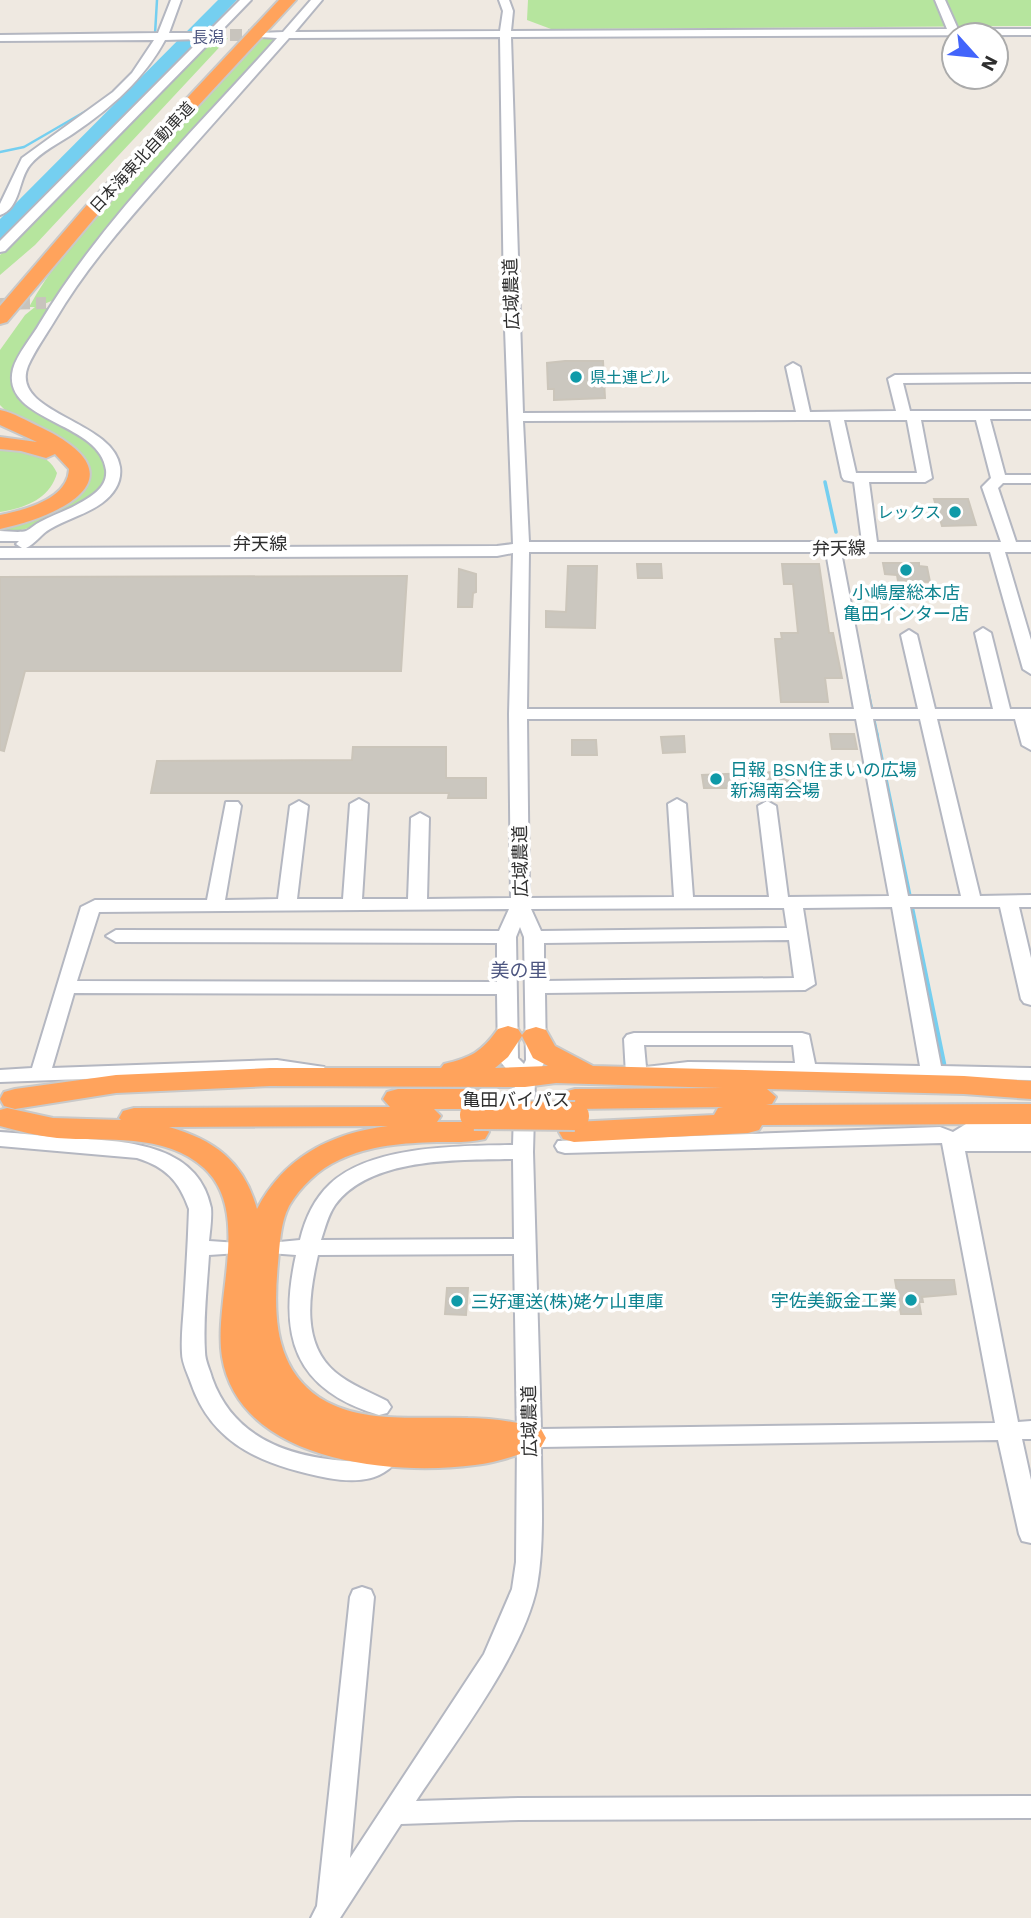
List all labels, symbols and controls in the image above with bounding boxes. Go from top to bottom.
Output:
north arrow [940,21,1010,91]
district label: 長潟 [192,28,224,47]
text: N [976,52,1003,75]
street label: 日本海東北自動車道 [86,98,198,216]
street label: 広域農道 [499,258,523,330]
place label: 県土連ビル [590,368,670,387]
marker: 県土連ビル [568,369,584,385]
place label: レックス [877,503,941,522]
marker: レックス [947,504,963,520]
street label: 弁天線 [233,533,287,554]
street label: 弁天線 [812,537,866,559]
marker: 小嶋屋総本店 亀田インター店 [898,562,914,578]
place label: 小嶋屋総本店 亀田インター店 [843,582,969,624]
place label: 日報 BSN住まいの広場 新潟南会場 [730,759,917,801]
marker: 日報 BSN住まいの広場 新潟南会場 [708,771,724,787]
street label: 広域農道 [509,825,531,897]
district label: 美の里 [490,959,548,982]
street label: 亀田バイパス [462,1089,570,1110]
place label: 宇佐美鈑金工業 [771,1290,897,1311]
place label: 三好運送(株)姥ケ山車庫 [471,1291,664,1312]
marker: 宇佐美鈑金工業 [903,1292,919,1308]
marker: 三好運送(株)姥ケ山車庫 [449,1293,465,1309]
street label: 広域農道 [518,1385,540,1457]

